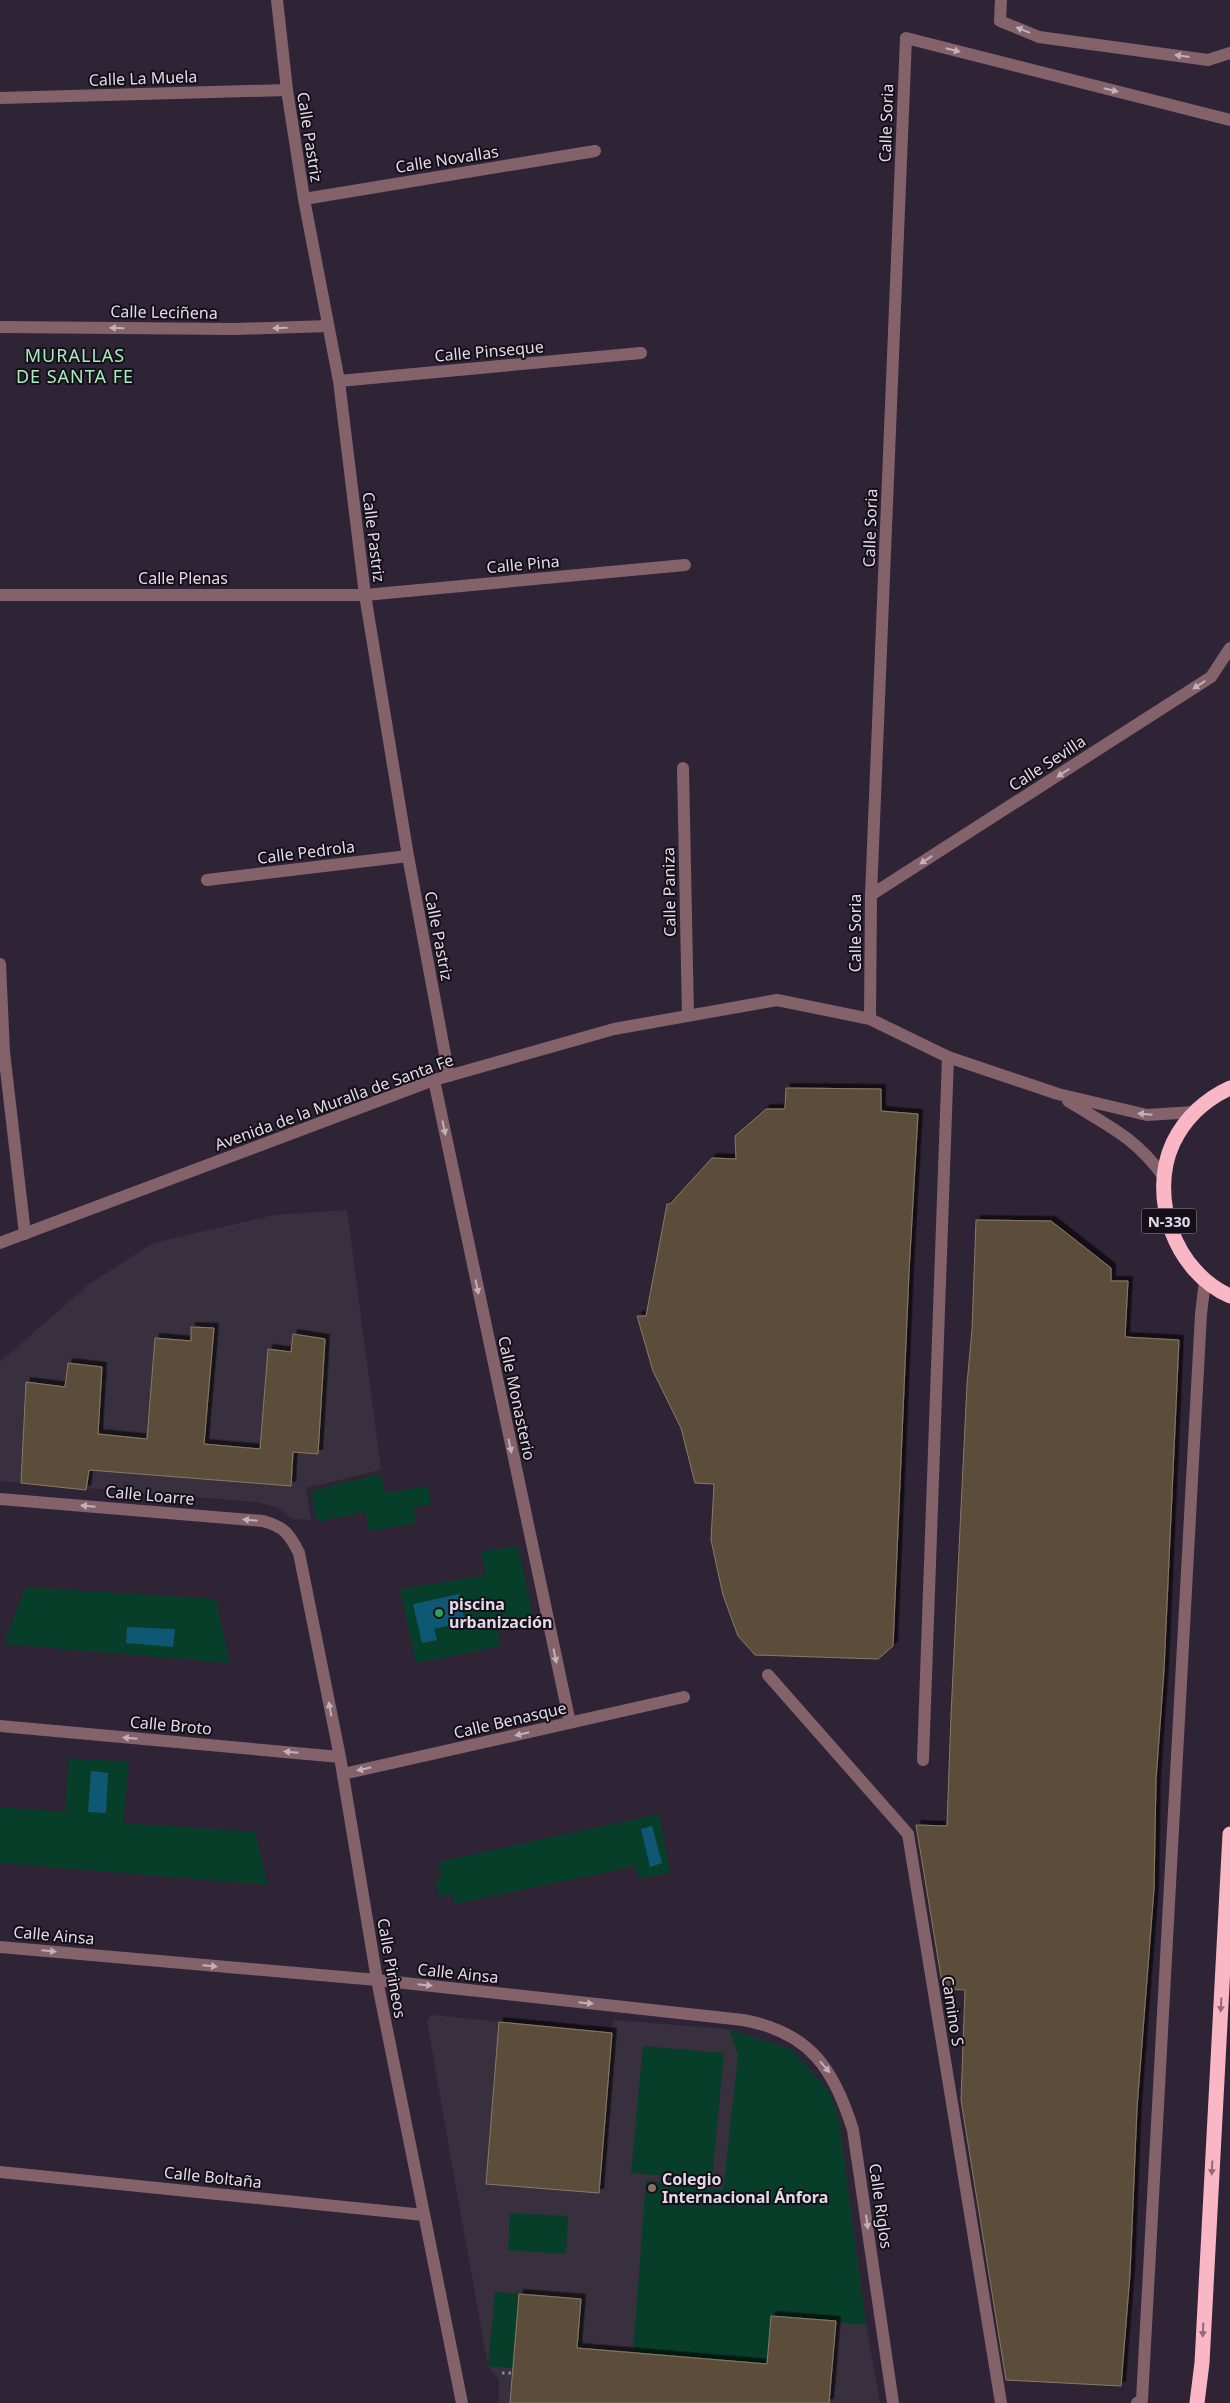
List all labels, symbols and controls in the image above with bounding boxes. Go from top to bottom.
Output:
one-way arrow [1016,26,1030,34]
one-way arrow [946,46,961,54]
one-way arrow [1174,52,1190,60]
street label: Calle La Muela [88,65,198,91]
street label: Calle Soria [874,83,898,163]
one-way arrow [1103,86,1118,94]
street label: Calle Pastriz [292,90,328,184]
street label: Calle Novallas [394,140,500,178]
street label: Calle Leciñena [110,300,218,324]
one-way arrow [109,324,125,332]
one-way arrow [271,324,287,332]
street label: Calle Pinseque [433,335,545,367]
district label: MURALLAS DE SANTA FE [16,343,134,388]
street label: Calle Soria [858,488,882,568]
street label: Calle Pastriz [358,491,390,583]
street label: Calle Pina [486,550,560,578]
street label: Calle Plenas [138,567,228,589]
one-way arrow [1193,680,1206,690]
street label: Calle Sevilla [1004,730,1090,796]
one-way arrow [1056,768,1069,777]
street label: Calle Pedrola [256,835,356,869]
street label: Calle Paniza [657,847,681,937]
one-way arrow [919,855,932,865]
street label: Calle Pastriz [420,889,458,983]
street label: Calle Soria [844,894,866,972]
street label: Avenida de la Muralla de Santa Fe [212,1048,456,1156]
one-way arrow [1137,1110,1153,1118]
one-way arrow [440,1120,448,1135]
road number: N-330 [1142,1208,1196,1234]
one-way arrow [473,1279,481,1294]
street label: Calle Monasterio [493,1334,541,1462]
one-way arrow [506,1438,514,1454]
street label: Calle Loarre [104,1480,196,1510]
one-way arrow [79,1502,95,1510]
one-way arrow [241,1515,257,1523]
place label: piscina urbanización [449,1593,552,1633]
marker: piscina urbanización [433,1607,445,1619]
one-way arrow [552,1649,560,1665]
street label: Calle Benasque [451,1696,569,1744]
one-way arrow [326,1701,334,1717]
street label: Calle Broto [129,1710,213,1740]
one-way arrow [514,1730,530,1738]
one-way arrow [121,1733,137,1741]
one-way arrow [283,1748,299,1756]
one-way arrow [356,1765,371,1773]
street label: Calle Pirineos [372,1916,412,2020]
street label: Calle Ainsa [12,1920,96,1950]
one-way arrow [41,1948,57,1956]
street label: Calle Ainsa [416,1958,500,1988]
one-way arrow [203,1962,219,1970]
street label: Camino S [937,1974,969,2048]
one-way arrow [417,1981,433,1989]
one-way arrow [1216,1998,1224,2014]
one-way arrow [578,1999,594,2007]
one-way arrow [820,2061,831,2074]
one-way arrow [1208,2160,1216,2176]
street label: Calle Boltaña [163,2161,263,2193]
street label: Calle Riglos [864,2162,898,2250]
place label: Colegio Internacional Ánfora [662,2168,828,2208]
marker: Colegio Internacional Ánfora [646,2182,658,2194]
one-way arrow [863,2215,871,2231]
one-way arrow [1199,2322,1207,2338]

